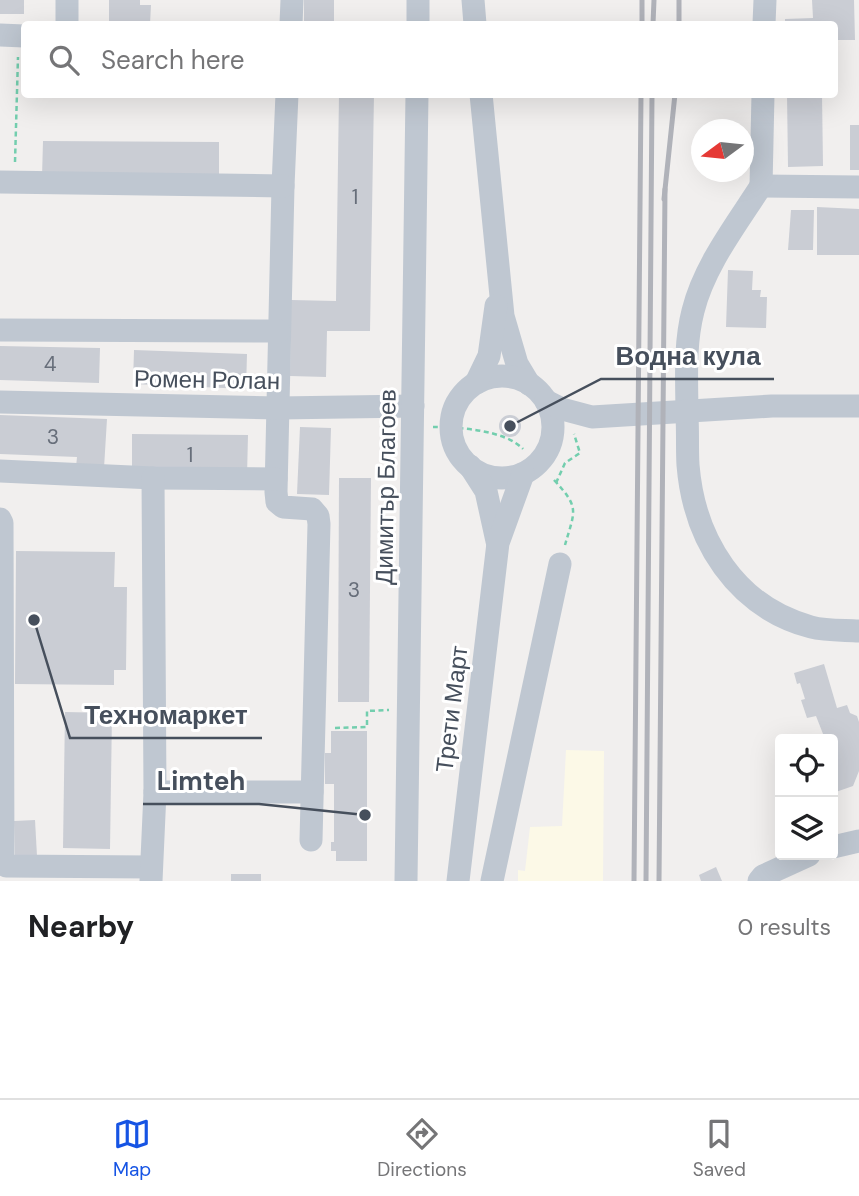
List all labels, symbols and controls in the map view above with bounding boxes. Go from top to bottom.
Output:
search box [21,21,838,98]
icon: search [45,41,83,79]
text: Search here [101,43,244,77]
north arrow [691,119,754,182]
house number: 1 [352,183,358,211]
callout: Водна кула [601,332,774,379]
text: Водна кула [615,339,761,373]
house number: 4 [44,350,57,378]
street label: Ромен Ролан [134,363,280,396]
street label: Димитър Благоев [368,389,403,585]
house number: 3 [47,423,59,451]
house number: 1 [187,441,193,469]
house number: 3 [348,576,360,604]
street label: Трети Март [428,644,475,774]
callout: Техномаркет [70,691,262,738]
text: Техномаркет [84,698,248,732]
map controls [775,734,838,860]
button: locate [775,734,838,797]
callout: Limteh [143,757,259,804]
text: Limteh [157,764,245,798]
button: layers [775,797,838,860]
text: Nearby [28,907,134,946]
text: 0 results [738,912,831,942]
tab: Map [113,1115,151,1182]
tab: Directions [377,1115,467,1182]
tab: Saved [693,1115,746,1182]

